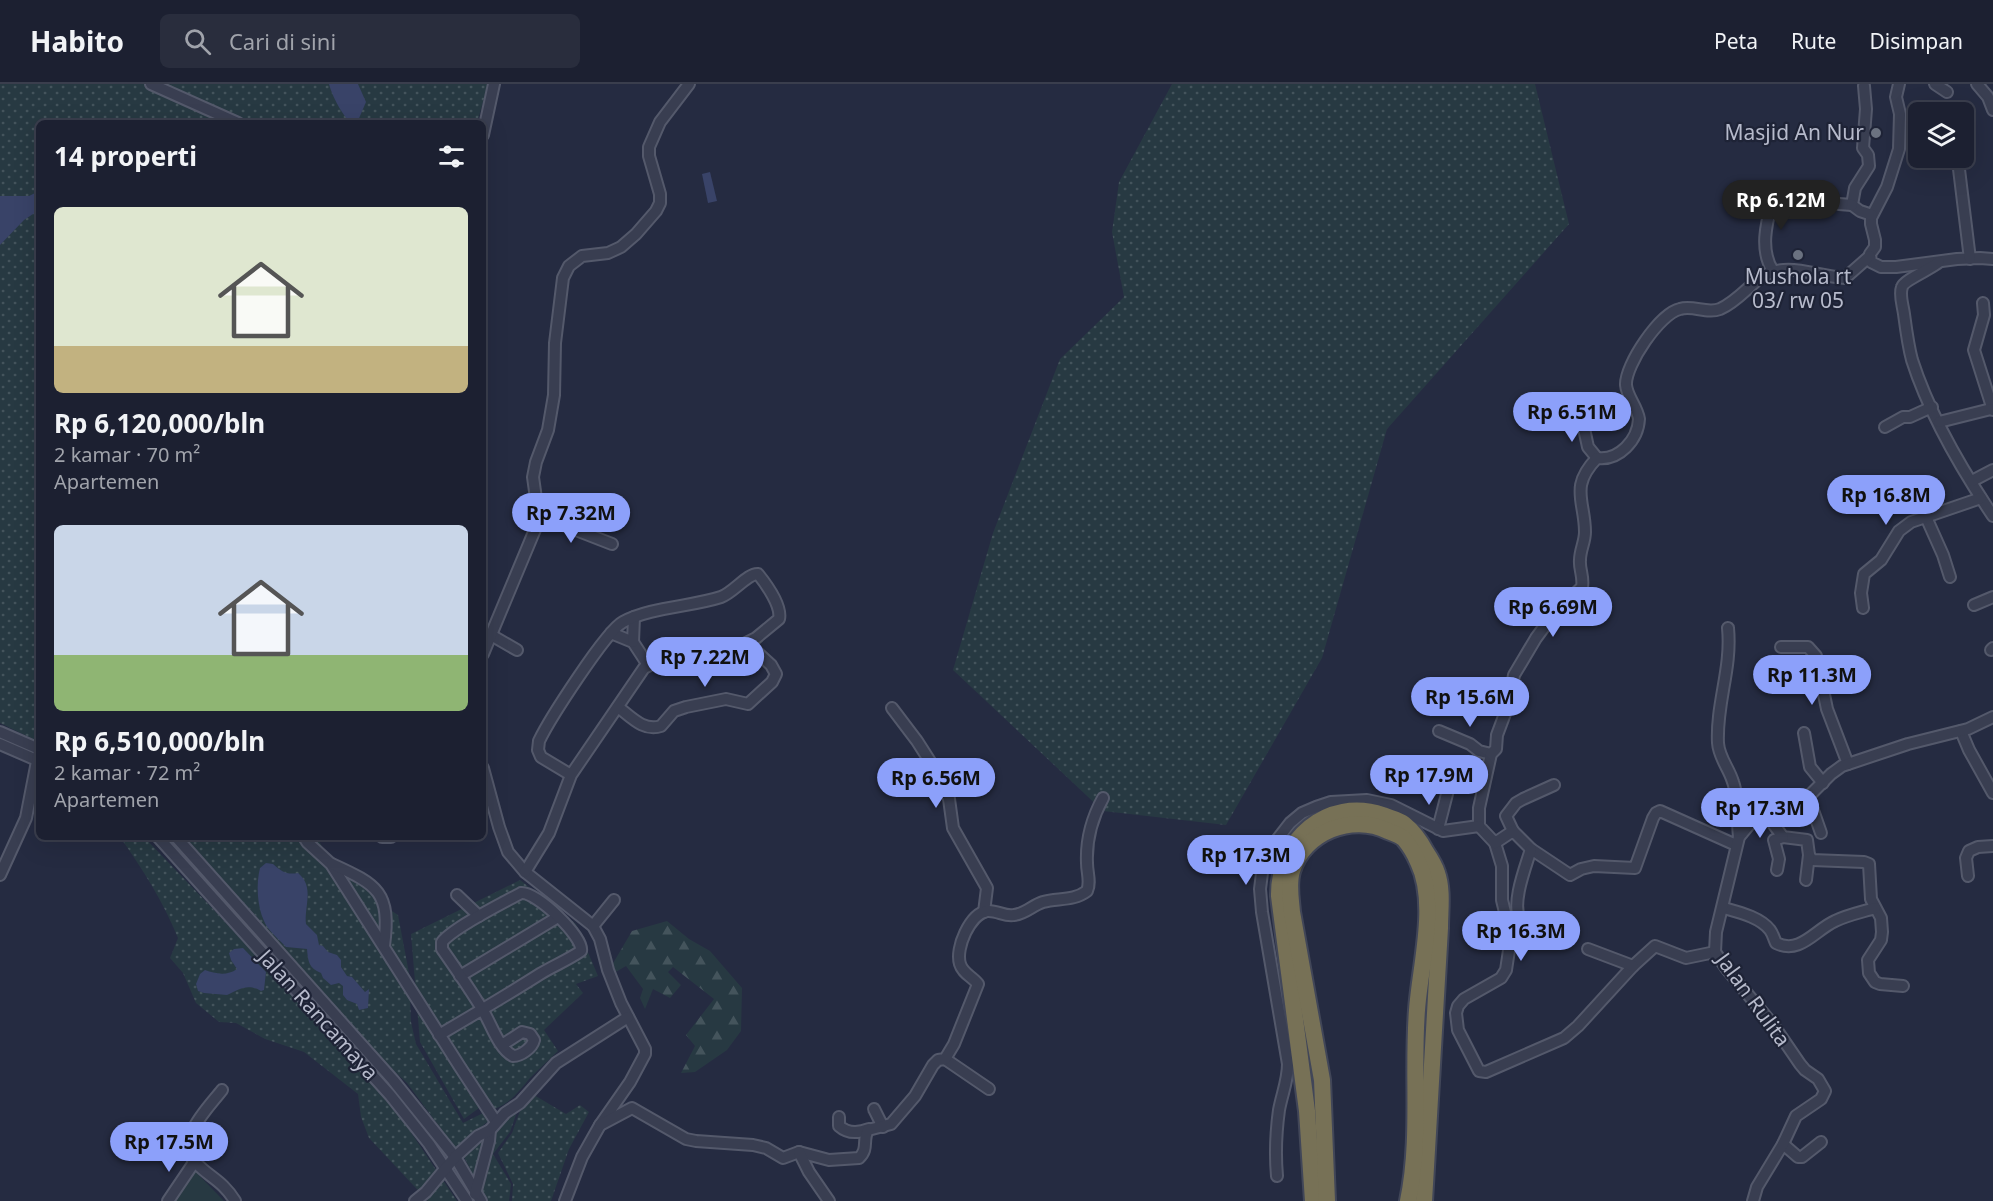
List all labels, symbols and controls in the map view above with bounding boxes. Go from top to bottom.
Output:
search box [160,14,580,68]
text: Habito [30,22,124,60]
icon: search [181,25,214,58]
text: Cari di sini [229,26,336,56]
text: Peta [1714,27,1758,55]
text: Rute [1791,27,1836,55]
text: Disimpan [1869,27,1963,55]
map controls [1908,102,1974,168]
button: layers [1908,102,1974,168]
place label: Masjid An Nur [1724,118,1864,146]
marker: Masjid An Nur [1869,126,1883,140]
text: 14 properti [54,138,197,174]
icon: filters [435,140,468,173]
pin: Rp 6.12M [1719,180,1843,231]
text: Rp 6.12M [1736,186,1826,213]
icon: home [207,246,315,354]
marker: Mushola rt 03/ rw 05 [1791,248,1805,262]
place label: Mushola rt 03/ rw 05 [1745,262,1852,314]
pin: Rp 6.51M [1510,392,1634,443]
text: Rp 6.51M [1527,398,1617,425]
text: Rp 6,120,000/bln [54,405,265,441]
text: 2 kamar · 70 m² [54,441,200,468]
text: Apartemen [54,468,159,495]
pin: Rp 16.8M [1824,475,1948,526]
text: Rp 16.8M [1841,481,1931,508]
pin: Rp 7.32M [509,493,633,544]
text: Rp 7.32M [526,499,616,526]
icon: home [207,564,315,672]
pin: Rp 6.69M [1491,587,1615,638]
text: Rp 6.69M [1508,593,1598,620]
pin: Rp 7.22M [643,637,767,688]
text: Rp 7.22M [660,643,750,670]
pin: Rp 11.3M [1750,655,1874,706]
text: Rp 11.3M [1767,661,1857,688]
pin: Rp 15.6M [1408,677,1532,728]
text: Rp 15.6M [1425,683,1515,710]
text: Rp 6,510,000/bln [54,723,265,759]
pin: Rp 17.9M [1367,755,1491,806]
pin: Rp 6.56M [874,758,998,809]
text: 2 kamar · 72 m² [54,759,200,786]
text: Rp 17.9M [1384,761,1474,788]
text: Rp 6.56M [891,764,981,791]
text: Apartemen [54,786,159,813]
pin: Rp 17.3M [1698,788,1822,839]
text: Rp 17.3M [1715,794,1805,821]
pin: Rp 17.3M [1184,835,1308,886]
text: Rp 17.3M [1201,841,1291,868]
pin: Rp 16.3M [1459,911,1583,962]
text: Rp 16.3M [1476,917,1566,944]
street label: Jalan Rancamaya [251,942,385,1086]
street label: Jalan Rulita [1709,945,1797,1052]
pin: Rp 17.5M [107,1122,231,1173]
text: Rp 17.5M [124,1128,214,1155]

